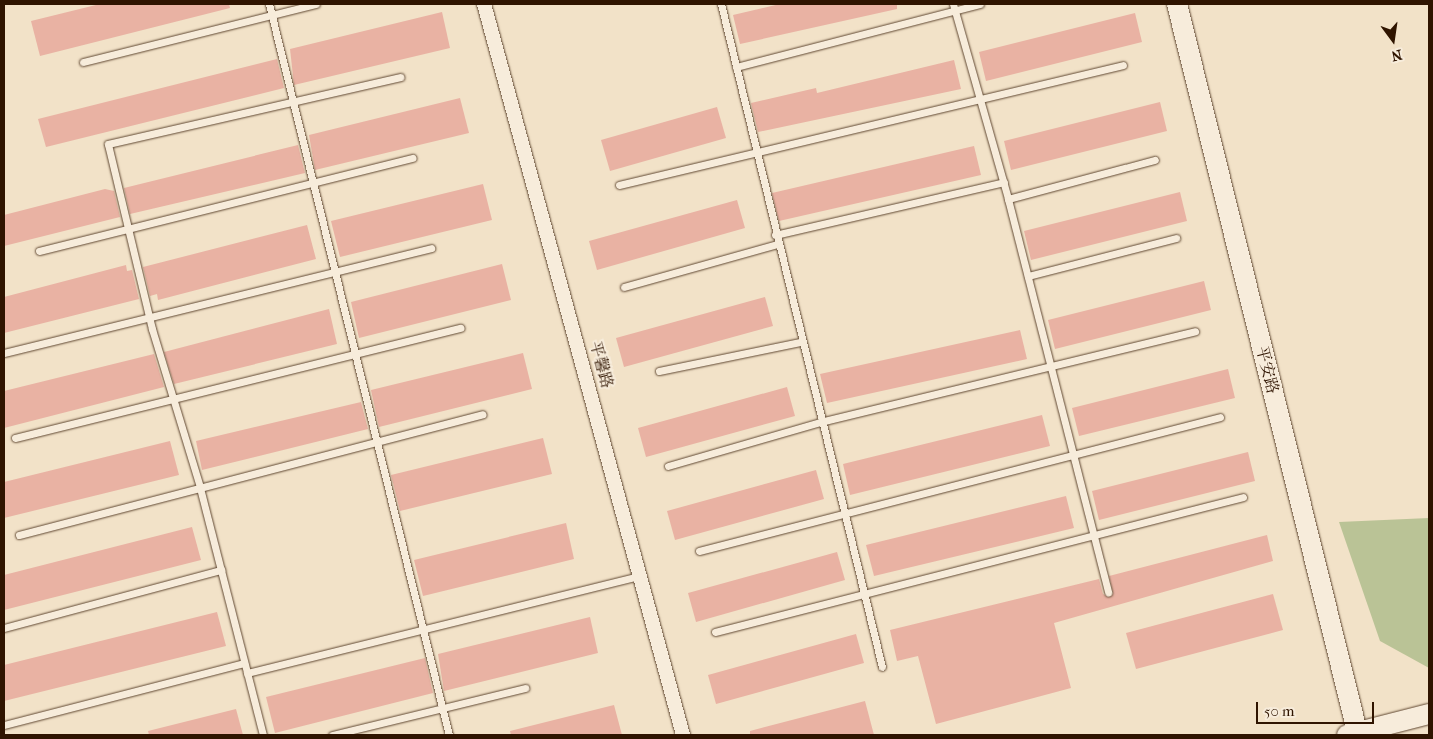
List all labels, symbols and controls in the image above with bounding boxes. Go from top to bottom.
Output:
north arrow [1368,15,1418,65]
text: N [1390,46,1404,65]
street label: 平馨路 [586,339,616,391]
street label: 平安路 [1252,344,1282,396]
scale bar [1258,692,1376,724]
text: 50 m [1264,702,1294,720]

